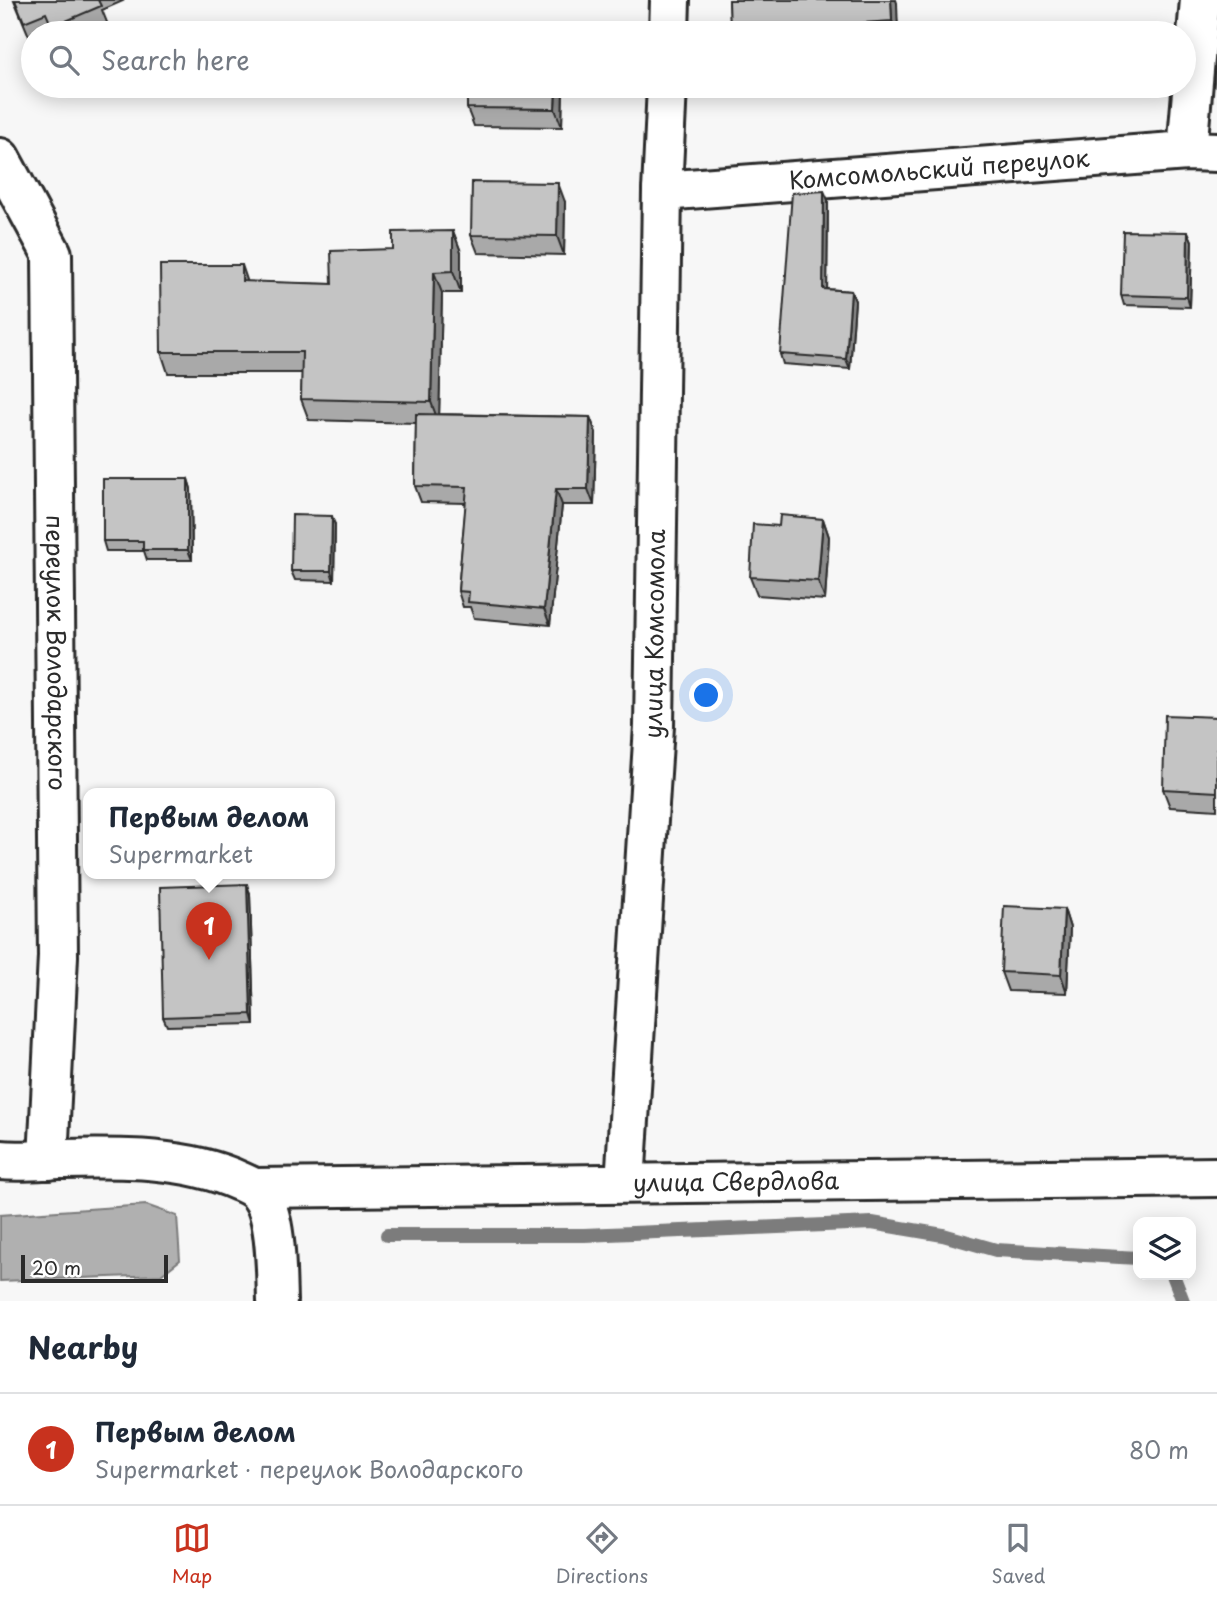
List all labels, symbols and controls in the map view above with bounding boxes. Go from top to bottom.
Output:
search box [21,21,1196,98]
text: Search here [101,40,250,79]
icon: search [45,41,83,79]
street label: Комсомольский переулок [788,138,1091,197]
street label: переулок Володарского [38,515,77,791]
street label: улица Комсомола [633,529,673,740]
your location [689,678,723,712]
popup [83,788,335,879]
text: Первым делом [109,797,309,836]
text: Supermarket [109,836,253,871]
pin: 1 [186,902,232,960]
street label: улица Свердлова [633,1161,839,1200]
map controls [1133,1217,1196,1280]
button: layers [1133,1217,1196,1280]
scale bar [21,1252,168,1284]
text: 20 m [32,1253,81,1281]
text: Nearby [28,1324,138,1369]
text: Первым делом [95,1412,296,1451]
text: 1 [46,1432,57,1467]
text: 80 m [1129,1432,1189,1467]
text: Supermarket · переулок Володарского [95,1451,524,1486]
tab: Map [172,1519,212,1589]
tab: Directions [556,1519,648,1589]
tab: Saved [991,1519,1045,1589]

